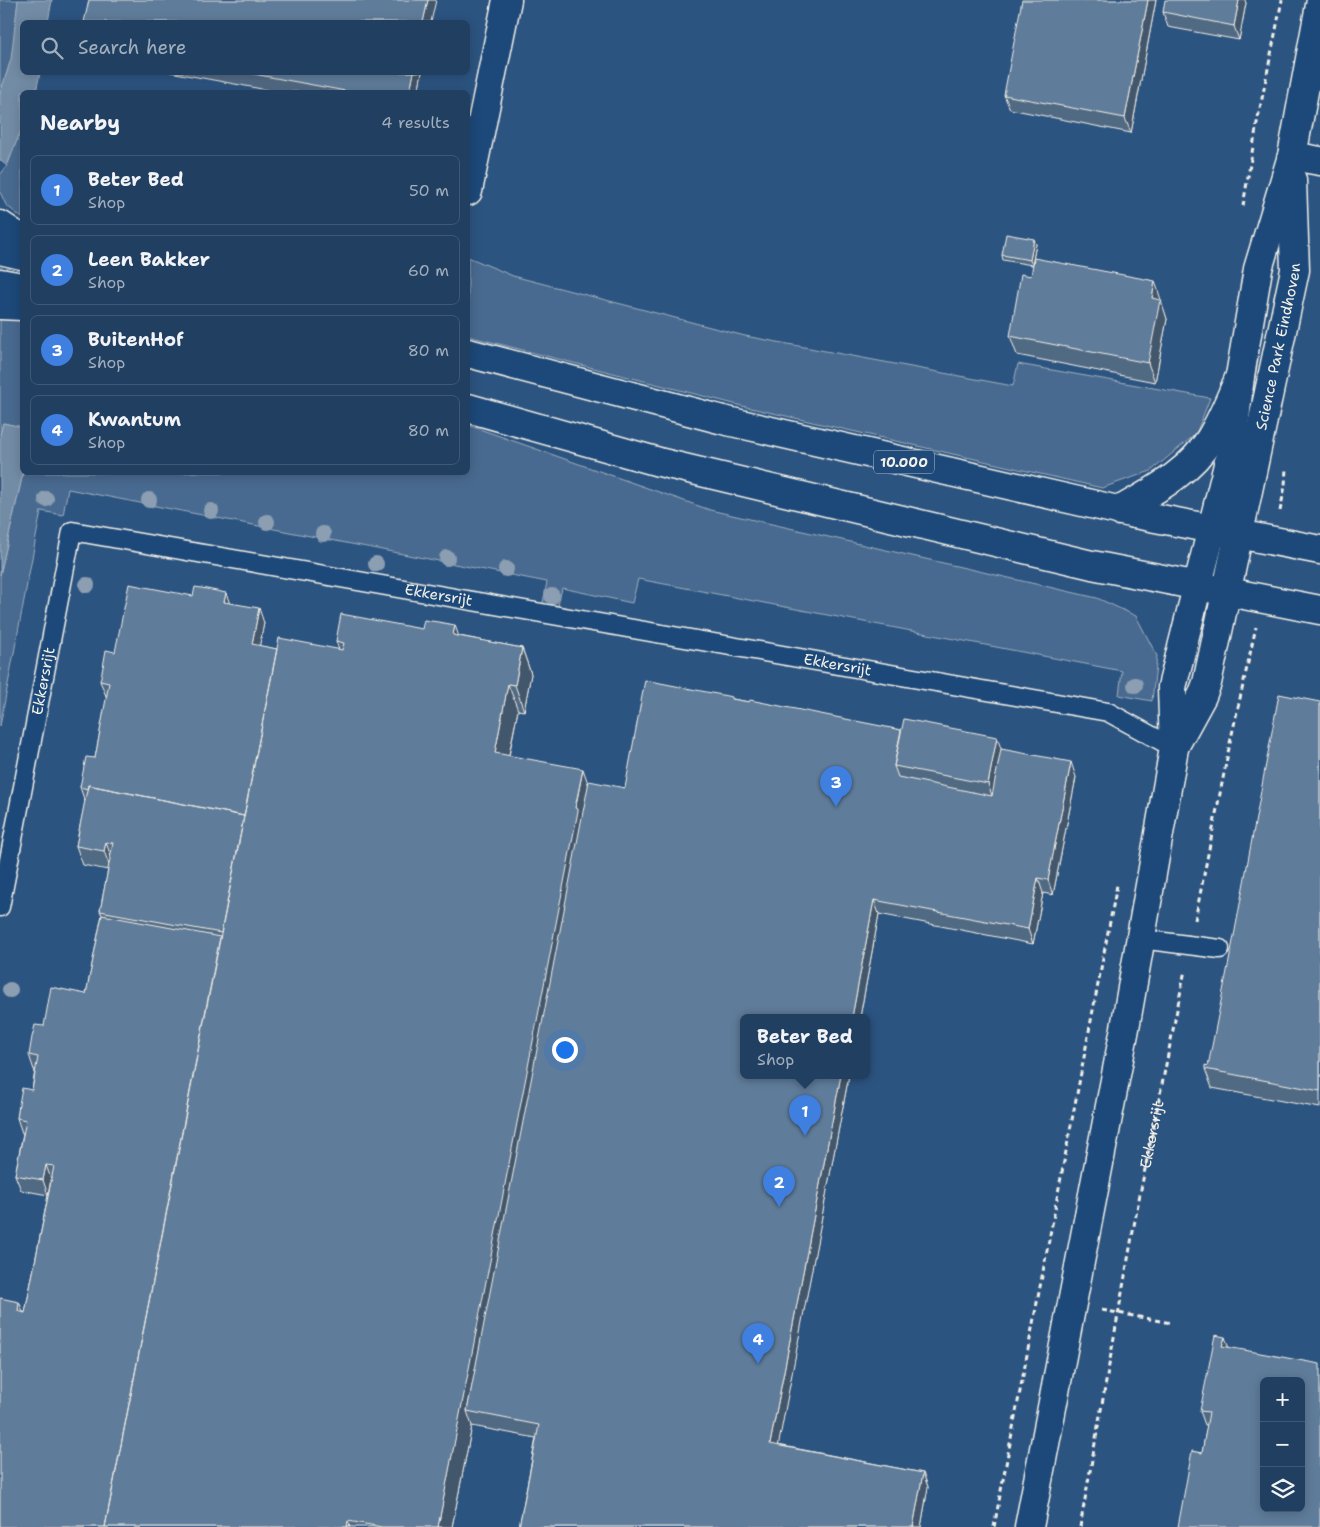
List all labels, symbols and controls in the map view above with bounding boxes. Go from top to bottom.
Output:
search box [20,20,470,75]
icon: search [38,34,66,62]
text: Search here [78,35,187,60]
text: Nearby [40,109,120,137]
text: 4 results [381,112,450,133]
text: Beter Bed [88,167,184,192]
text: 1 [53,180,61,201]
text: 50 m [409,180,449,201]
text: Shop [88,192,125,213]
text: Leen Bakker [88,247,210,272]
text: 2 [51,260,63,281]
text: 60 m [408,260,449,281]
street label: Science Park Eindhoven [1251,263,1305,432]
text: Shop [88,272,125,293]
text: BuitenHof [88,327,184,352]
text: 3 [51,340,63,361]
text: 80 m [408,340,449,361]
text: Shop [88,352,125,373]
text: Kwantum [88,407,181,432]
text: 4 [51,420,63,441]
text: 80 m [408,420,449,441]
text: Shop [88,432,125,453]
road number: 10.000 [874,451,934,474]
street label: Ekkersrijt [403,579,474,611]
street label: Ekkersrijt [27,646,60,717]
street label: Ekkersrijt [802,649,873,681]
pin: 3 [820,766,852,807]
popup [740,1014,870,1079]
text: Beter Bed [757,1024,853,1049]
your location [552,1037,578,1063]
text: Shop [757,1049,794,1070]
pin: 1 [789,1095,821,1136]
street label: Ekkersrijt [1135,1099,1169,1170]
pin: 2 [763,1166,795,1207]
pin: 4 [742,1323,774,1364]
map controls [1260,1377,1305,1512]
button: + [1260,1377,1305,1422]
button: − [1260,1422,1305,1467]
button: layers [1260,1467,1305,1512]

